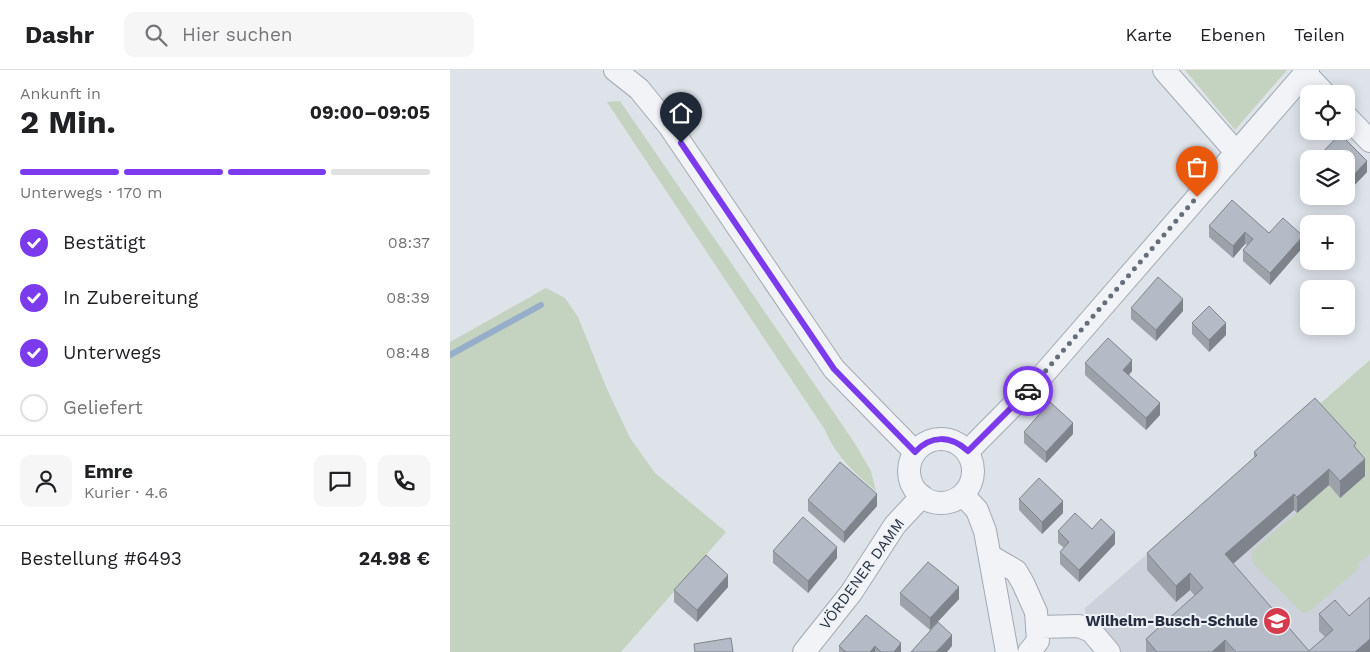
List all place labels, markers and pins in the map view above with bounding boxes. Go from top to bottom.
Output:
pin [660,92,702,143]
pin [1176,146,1218,197]
school or university icon: Wilhelm-Busch-Schule [1262,606,1292,636]
place label: Wilhelm-Busch-Schule [1086,612,1258,630]

